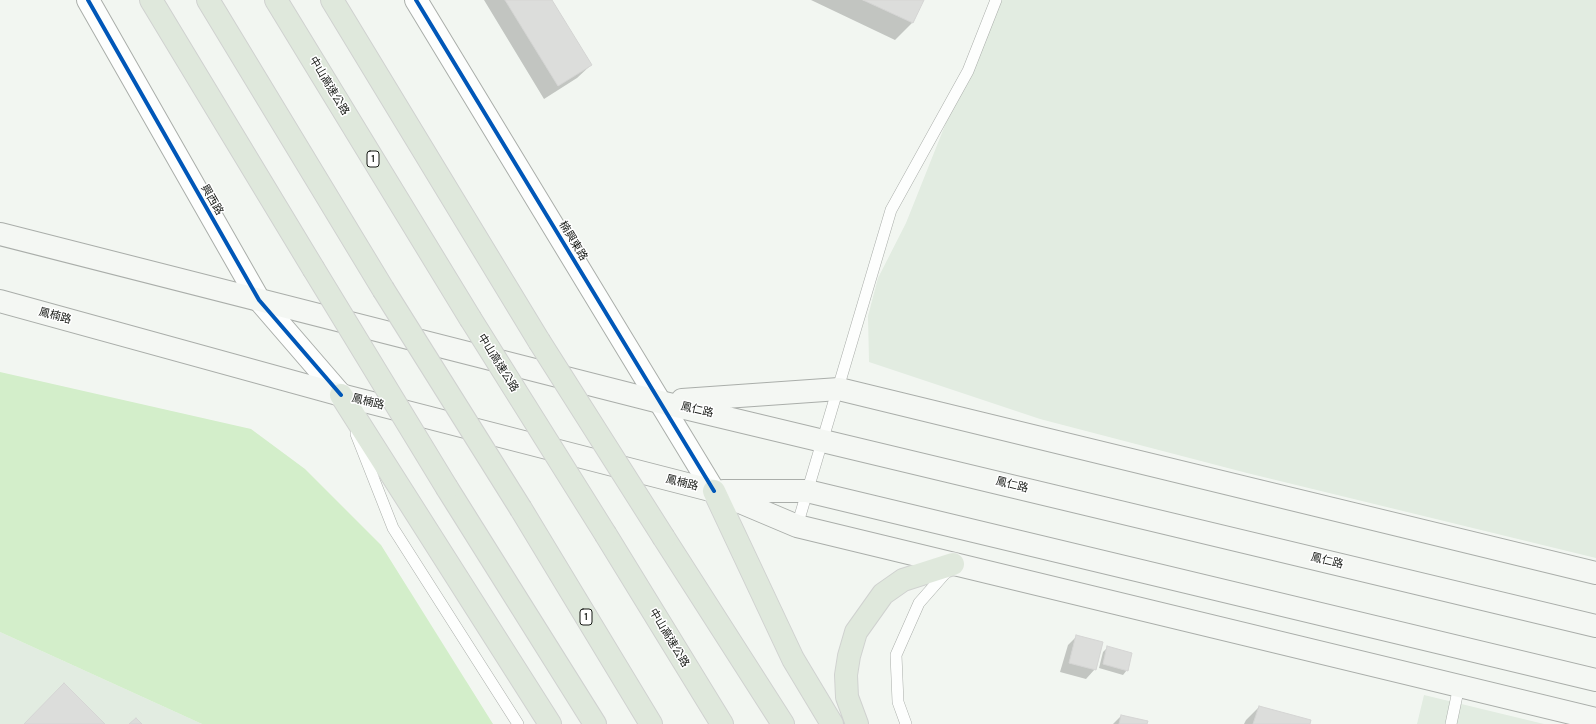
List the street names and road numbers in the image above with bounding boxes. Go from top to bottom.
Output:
street label: 中山高速公路 [306,54,352,118]
road number: 1 [367,151,379,167]
street label: 興西路 [198,182,226,218]
street label: 楠興東路 [556,219,590,263]
street label: 鳳楠路 [37,305,73,327]
street label: 中山高速公路 [475,332,521,394]
street label: 鳳楠路 [350,392,386,412]
street label: 鳳仁路 [679,400,715,420]
street label: 鳳楠路 [664,473,700,493]
street label: 鳳仁路 [994,475,1030,495]
street label: 鳳仁路 [1309,551,1345,571]
street label: 中山高速公路 [646,606,692,670]
road number: 1 [580,609,592,625]

